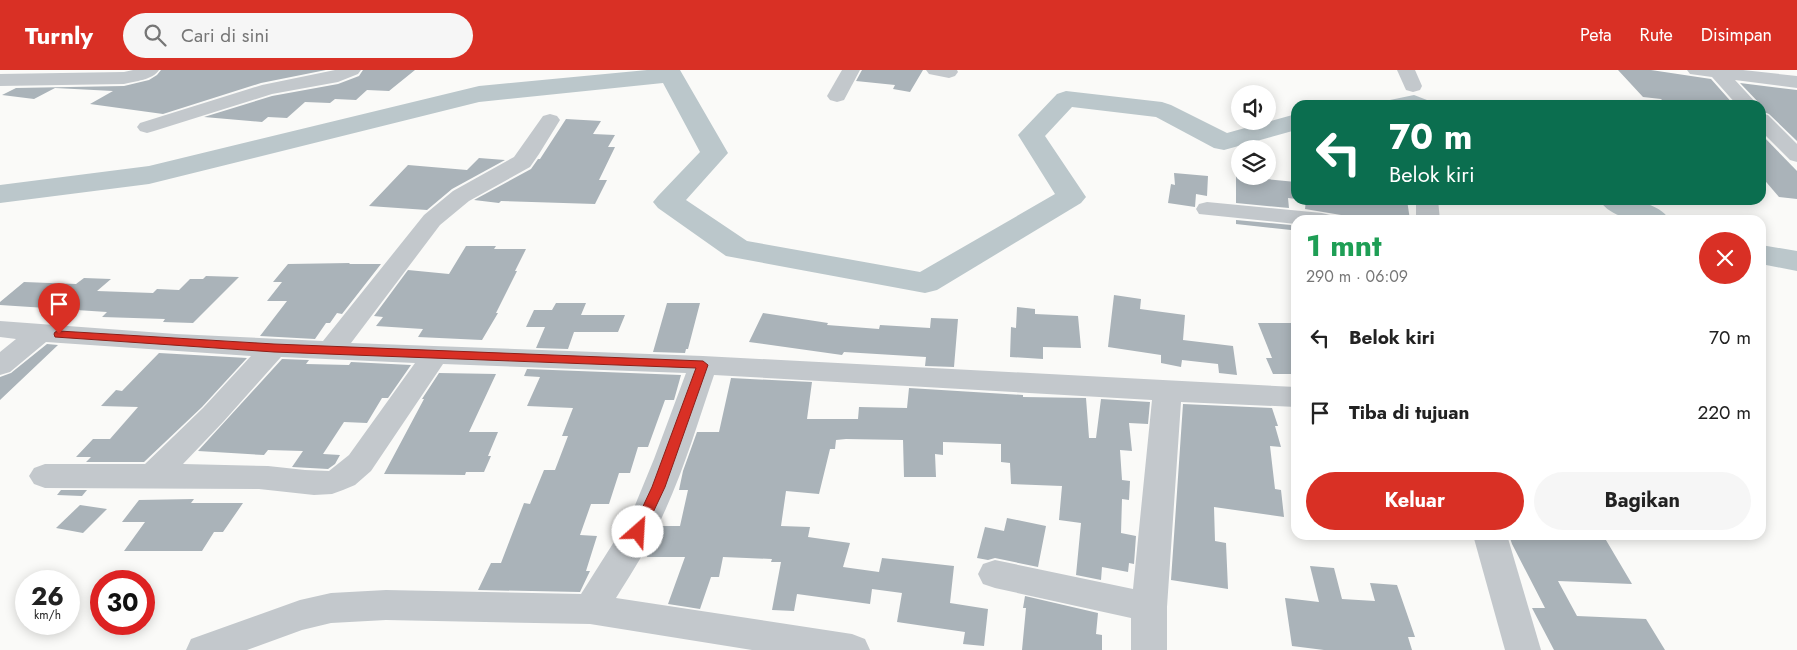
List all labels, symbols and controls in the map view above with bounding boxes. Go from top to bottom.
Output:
search box [123,13,473,58]
text: Turnly [25,18,93,53]
icon: search [141,21,169,49]
text: Cari di sini [181,22,269,49]
text: Peta [1580,22,1612,48]
text: Rute [1640,22,1673,48]
text: Disimpan [1701,22,1772,48]
map controls [1231,85,1276,185]
button: sound [1231,85,1276,130]
text: 70 m [1389,112,1472,162]
icon: left [1306,120,1371,185]
button: layers [1231,140,1276,185]
text: Belok kiri [1389,158,1475,190]
text: 1 mnt [1306,224,1382,267]
button: close [1699,232,1751,284]
text: 290 m · 06:09 [1306,265,1408,288]
pin [38,283,80,334]
icon: arrive [45,290,73,318]
icon: left [1306,324,1334,352]
text: Belok kiri [1349,324,1435,351]
text: 70 m [1709,324,1751,351]
icon: arrive [1306,399,1334,427]
text: Tiba di tujuan [1349,399,1469,426]
text: 220 m [1697,399,1751,426]
button: Keluar [1306,472,1524,530]
button: Bagikan [1534,472,1751,530]
position arrow [611,505,663,557]
speed limit sign: 30 [90,570,155,635]
text: 26 [31,578,64,614]
text: km/h [34,606,61,624]

